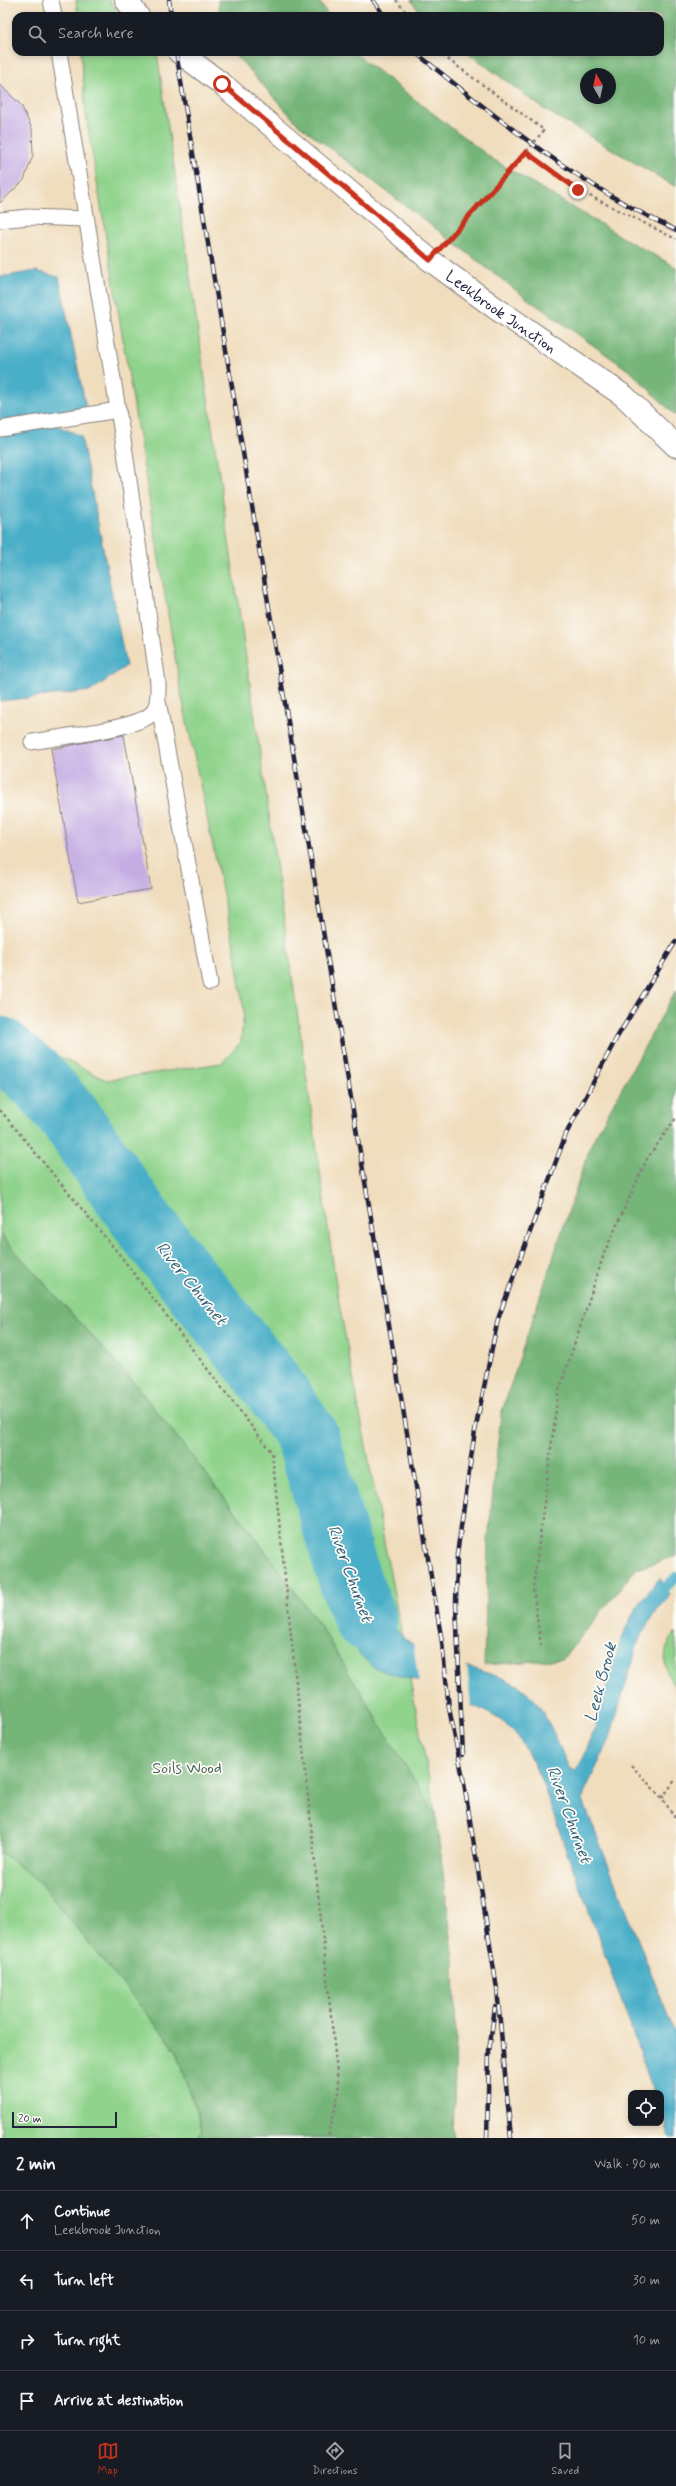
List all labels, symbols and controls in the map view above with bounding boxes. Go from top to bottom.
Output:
search box [12,12,664,56]
icon: search [26,23,48,45]
text: Search here [58,24,134,44]
north arrow [580,68,616,104]
route start [213,75,231,93]
route end [569,181,587,199]
street label: Leekbrook Junction [441,266,560,359]
water label: River Churnet [151,1237,233,1331]
water label: River Churnet [322,1522,378,1626]
water label: Leek Brook [580,1639,622,1724]
park label: Soils Wood [152,1758,222,1779]
water label: River Churnet [541,1763,597,1867]
map controls [628,2090,664,2126]
button: locate [628,2090,664,2126]
scale bar [12,2110,117,2129]
text: 20 m [18,2112,41,2126]
text: 2 min [16,2153,56,2175]
text: Walk · 90 m [594,2156,660,2173]
text: Continue [54,2202,110,2222]
icon: ahead [16,2210,38,2232]
text: 50 m [631,2212,660,2229]
text: Leekbrook Junction [54,2222,161,2239]
icon: left [16,2270,38,2292]
text: Turn left [54,2271,114,2291]
text: 30 m [633,2272,660,2289]
icon: right [16,2330,38,2352]
text: Turn right [54,2331,121,2351]
text: 10 m [633,2332,660,2349]
icon: arrive [16,2390,38,2412]
text: Arrive at destination [54,2391,183,2411]
tab: Map [97,2440,119,2478]
tab: Directions [312,2440,358,2478]
tab: Saved [551,2440,579,2478]

